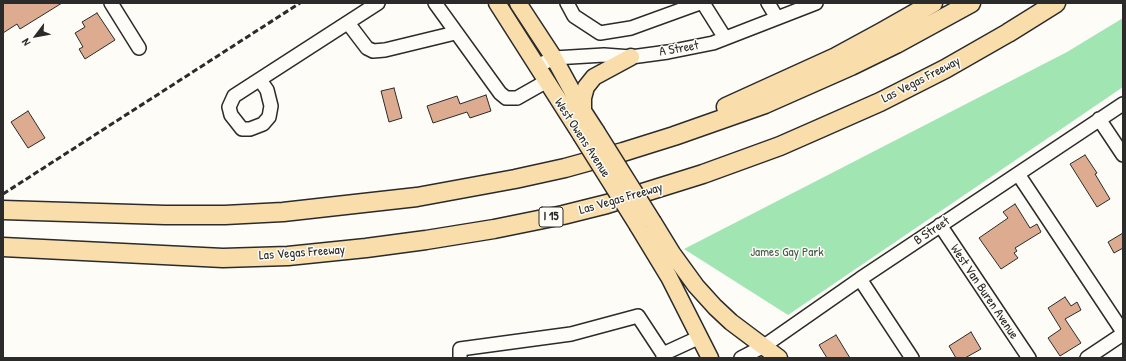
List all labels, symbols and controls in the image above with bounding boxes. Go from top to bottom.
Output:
north arrow [16,16,56,56]
text: N [18,36,33,49]
street label: A Street [658,38,700,60]
street label: Las Vegas Freeway [879,54,963,106]
street label: West Owens Avenue [551,96,613,180]
street label: Las Vegas Freeway [577,180,665,218]
road number: I 15 [539,207,563,227]
street label: B Street [911,213,953,249]
street label: Las Vegas Freeway [258,242,346,264]
street label: West Van Buren Avenue [947,242,1021,342]
park label: James Gay Park [750,245,824,261]

